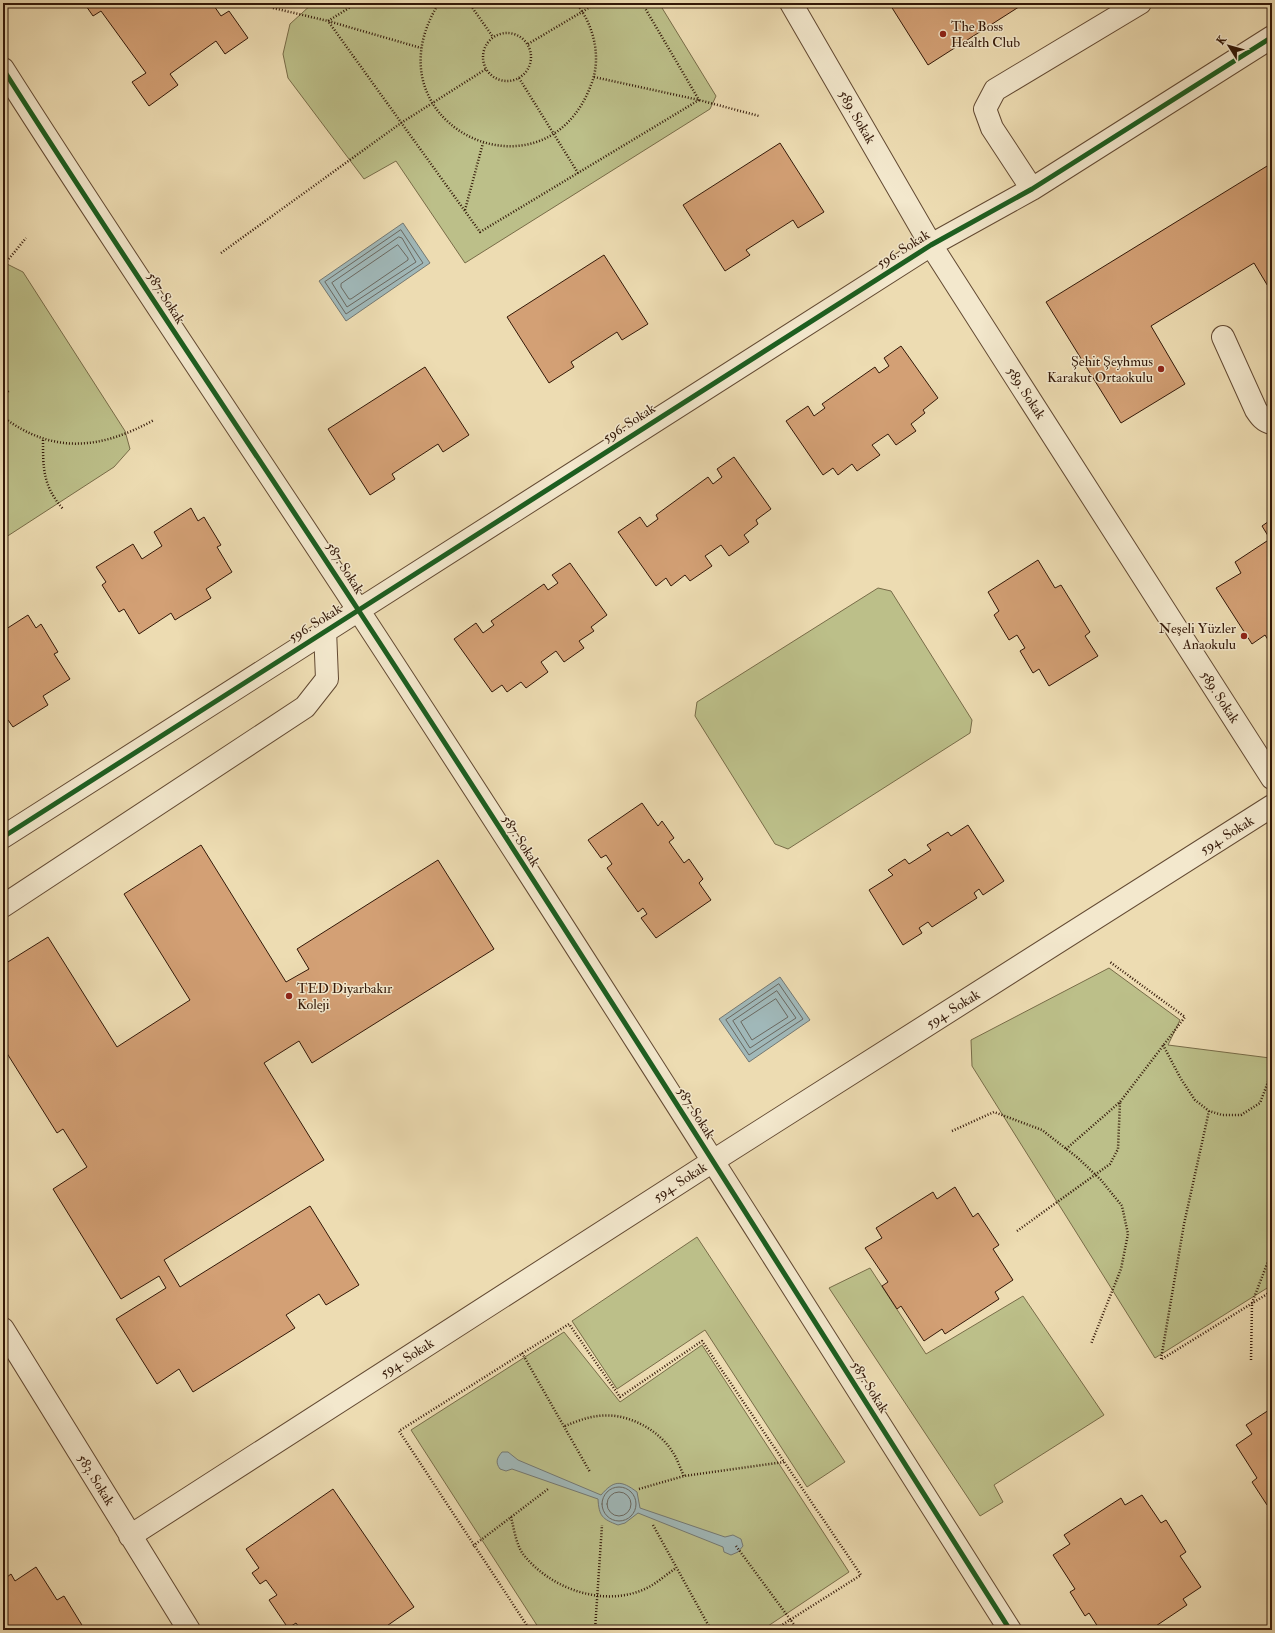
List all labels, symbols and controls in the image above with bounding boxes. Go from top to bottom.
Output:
place label: The Boss Health Club [951,18,1020,51]
north arrow [1209,26,1249,66]
marker: The Boss Health Club [938,29,948,39]
text: K [1214,32,1230,47]
street label: 589. Sokak [835,87,879,147]
street label: 596. Sokak [873,226,933,272]
street label: 587. Sokak [143,269,189,327]
place label: Şehit Şeyhmus Karakut Ortaokulu [1047,353,1153,386]
street label: 589. Sokak [1003,364,1049,423]
marker: Şehit Şeyhmus Karakut Ortaokulu [1156,364,1166,374]
street label: 596. Sokak [599,399,659,446]
street label: 587. Sokak [322,539,368,597]
street label: 596. Sokak [285,600,345,646]
place label: Neşeli Yüzler Anaokulu [1159,620,1237,653]
marker: Neşeli Yüzler Anaokulu [1239,631,1249,641]
street label: 589. Sokak [1197,668,1243,727]
street label: 587. Sokak [498,812,544,870]
street label: 594. Sokak [1197,812,1257,858]
place label: TED Diyarbakır Koleji [297,980,393,1013]
street label: 594. Sokak [923,986,983,1032]
marker: TED Diyarbakır Koleji [284,991,294,1001]
street label: 587. Sokak [673,1084,719,1142]
street label: 594. Sokak [650,1158,710,1206]
street label: 594. Sokak [377,1334,437,1382]
street label: 587. Sokak [847,1358,893,1416]
street label: 583. Sokak [74,1451,119,1509]

